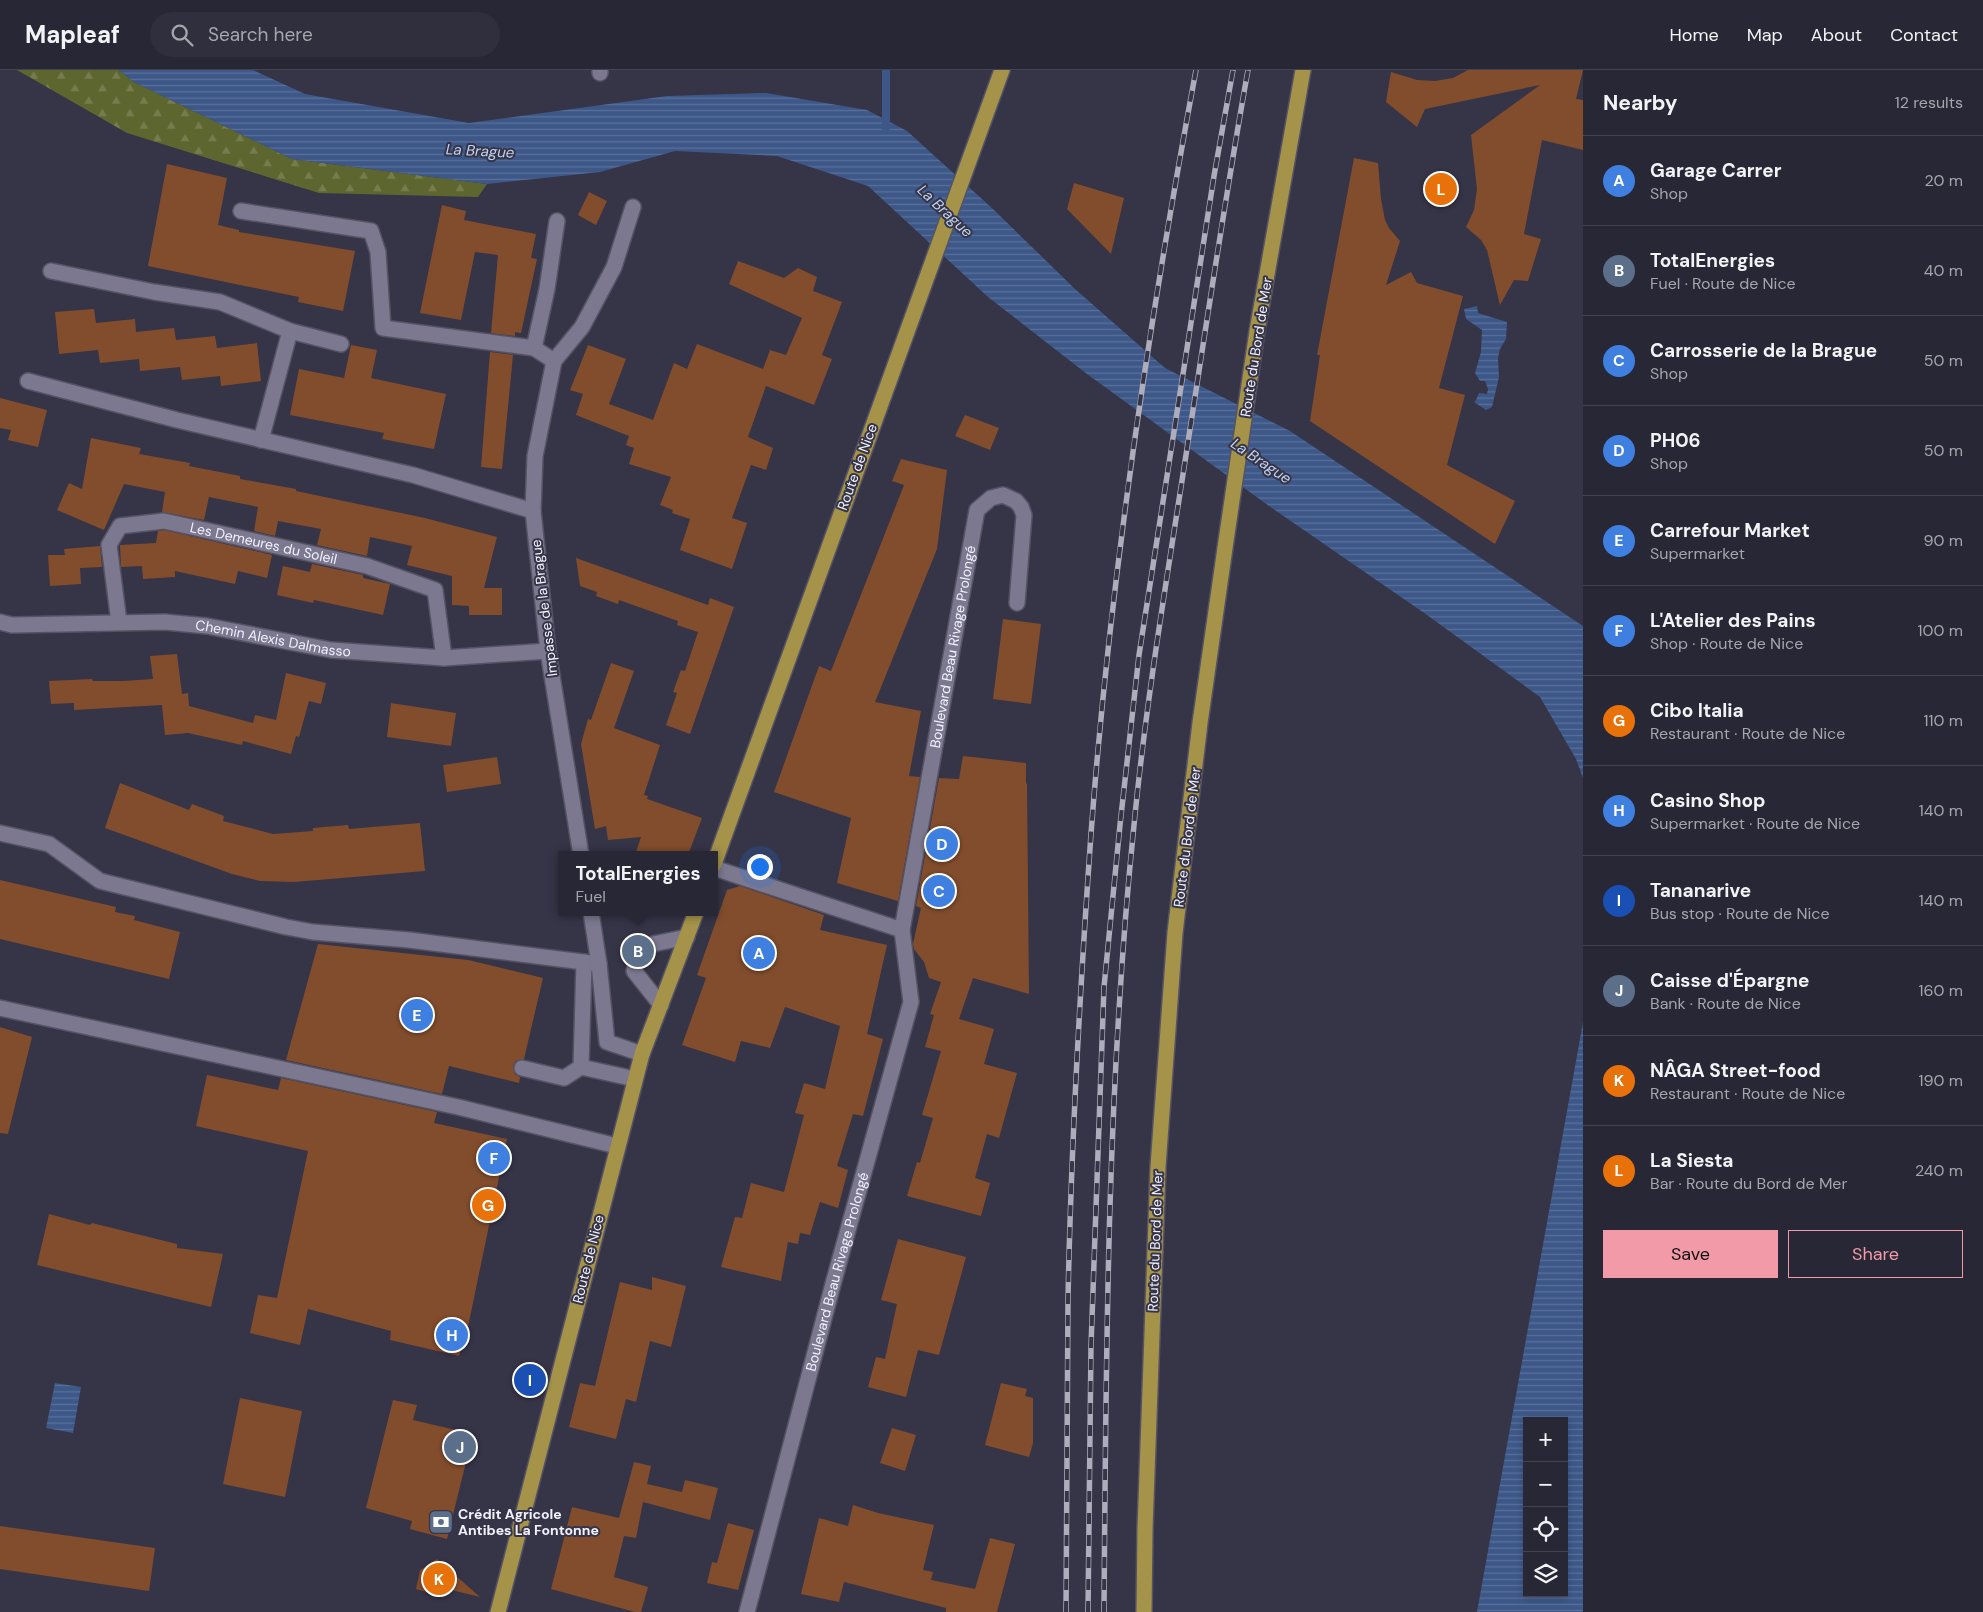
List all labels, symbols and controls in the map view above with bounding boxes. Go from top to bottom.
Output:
search box [150,12,500,57]
text: Mapleaf [25,19,120,50]
icon: search [168,21,196,49]
text: Search here [208,22,313,47]
text: Home [1669,23,1719,47]
text: Map [1747,23,1783,47]
text: About [1811,23,1862,47]
text: Contact [1890,23,1958,47]
text: Nearby [1603,89,1677,117]
text: 12 results [1895,92,1963,113]
water label: La Brague [445,139,515,163]
text: Garage Carrer [1650,158,1781,183]
pin: L [1425,170,1457,208]
text: A [1613,170,1625,191]
text: 20 m [1924,170,1963,191]
water label: La Brague [913,180,977,242]
text: Shop [1650,183,1688,204]
text: TotalEnergies [1650,248,1775,273]
text: B [1614,260,1624,281]
text: 40 m [1924,260,1963,281]
text: Fuel · Route de Nice [1650,273,1796,294]
street label: Route du Bord de Mer [1236,276,1276,418]
text: Carrosserie de la Brague [1650,338,1877,363]
text: C [1613,350,1625,371]
text: 50 m [1924,350,1963,371]
text: Shop [1650,363,1688,384]
street label: Route de Nice [833,421,881,513]
text: PH06 [1650,428,1701,453]
water label: La Brague [1227,433,1295,489]
text: D [1613,440,1625,461]
text: 50 m [1924,440,1963,461]
text: Shop [1650,453,1688,474]
street label: Les Demeures du Soleil [188,518,339,568]
text: Carrefour Market [1650,518,1810,543]
text: E [1614,530,1624,551]
text: 90 m [1923,530,1963,551]
street label: Impasse de la Brague [527,538,561,677]
text: Supermarket [1650,543,1745,564]
street label: Boulevard Beau Rivage Prolongé [926,544,980,749]
text: L'Atelier des Pains [1650,608,1816,633]
street label: Chemin Alexis Dalmasso [195,616,352,660]
text: F [1615,620,1623,641]
text: 100 m [1918,620,1963,641]
text: Shop · Route de Nice [1650,633,1803,654]
text: Cibo Italia [1650,698,1744,723]
text: G [1613,710,1625,731]
text: 110 m [1924,710,1963,731]
text: Restaurant · Route de Nice [1650,723,1845,744]
street label: Route du Bord de Mer [1169,766,1205,908]
text: Casino Shop [1650,788,1766,813]
text: H [1613,800,1625,821]
text: 140 m [1919,800,1963,821]
text: Supermarket · Route de Nice [1650,813,1860,834]
pin: D [926,825,958,863]
popup [558,851,718,916]
your location [747,854,773,880]
text: TotalEnergies [575,861,701,886]
pin: C [923,872,955,910]
text: Tananarive [1650,878,1751,903]
text: Fuel [575,886,606,907]
text: I [1617,890,1621,911]
text: 140 m [1919,890,1963,911]
text: Bus stop · Route de Nice [1650,903,1830,924]
pin: B [622,932,654,970]
pin: A [743,934,775,972]
text: Caisse d'Épargne [1650,968,1809,993]
text: J [1615,980,1623,1001]
text: 160 m [1919,980,1963,1001]
text: Bank · Route de Nice [1650,993,1801,1014]
pin: E [401,996,433,1034]
text: NÂGA Street-food [1650,1058,1821,1083]
text: K [1614,1070,1624,1091]
text: 190 m [1919,1070,1963,1091]
text: Restaurant · Route de Nice [1650,1083,1845,1104]
pin: F [478,1139,510,1177]
text: La Siesta [1650,1148,1734,1173]
text: L [1615,1160,1623,1181]
text: 240 m [1915,1160,1963,1181]
street label: Boulevard Beau Rivage Prolongé [802,1170,873,1373]
street label: Route du Bord de Mer [1144,1170,1166,1312]
text: Bar · Route du Bord de Mer [1650,1173,1847,1194]
pin: G [472,1186,504,1224]
street label: Route de Nice [568,1213,608,1305]
button: Save [1603,1230,1778,1278]
button: Share [1788,1230,1963,1278]
pin: H [436,1316,468,1354]
pin: I [514,1361,546,1399]
map controls [1523,1417,1568,1597]
button: + [1523,1417,1568,1462]
pin: J [444,1428,476,1466]
button: − [1523,1462,1568,1507]
place label: Crédit Agricole Antibes La Fontonne [458,1505,599,1539]
button: locate [1523,1507,1568,1552]
bank icon: Crédit Agricole Antibes La Fontonne [428,1509,454,1535]
button: layers [1523,1552,1568,1597]
pin: K [423,1560,455,1598]

